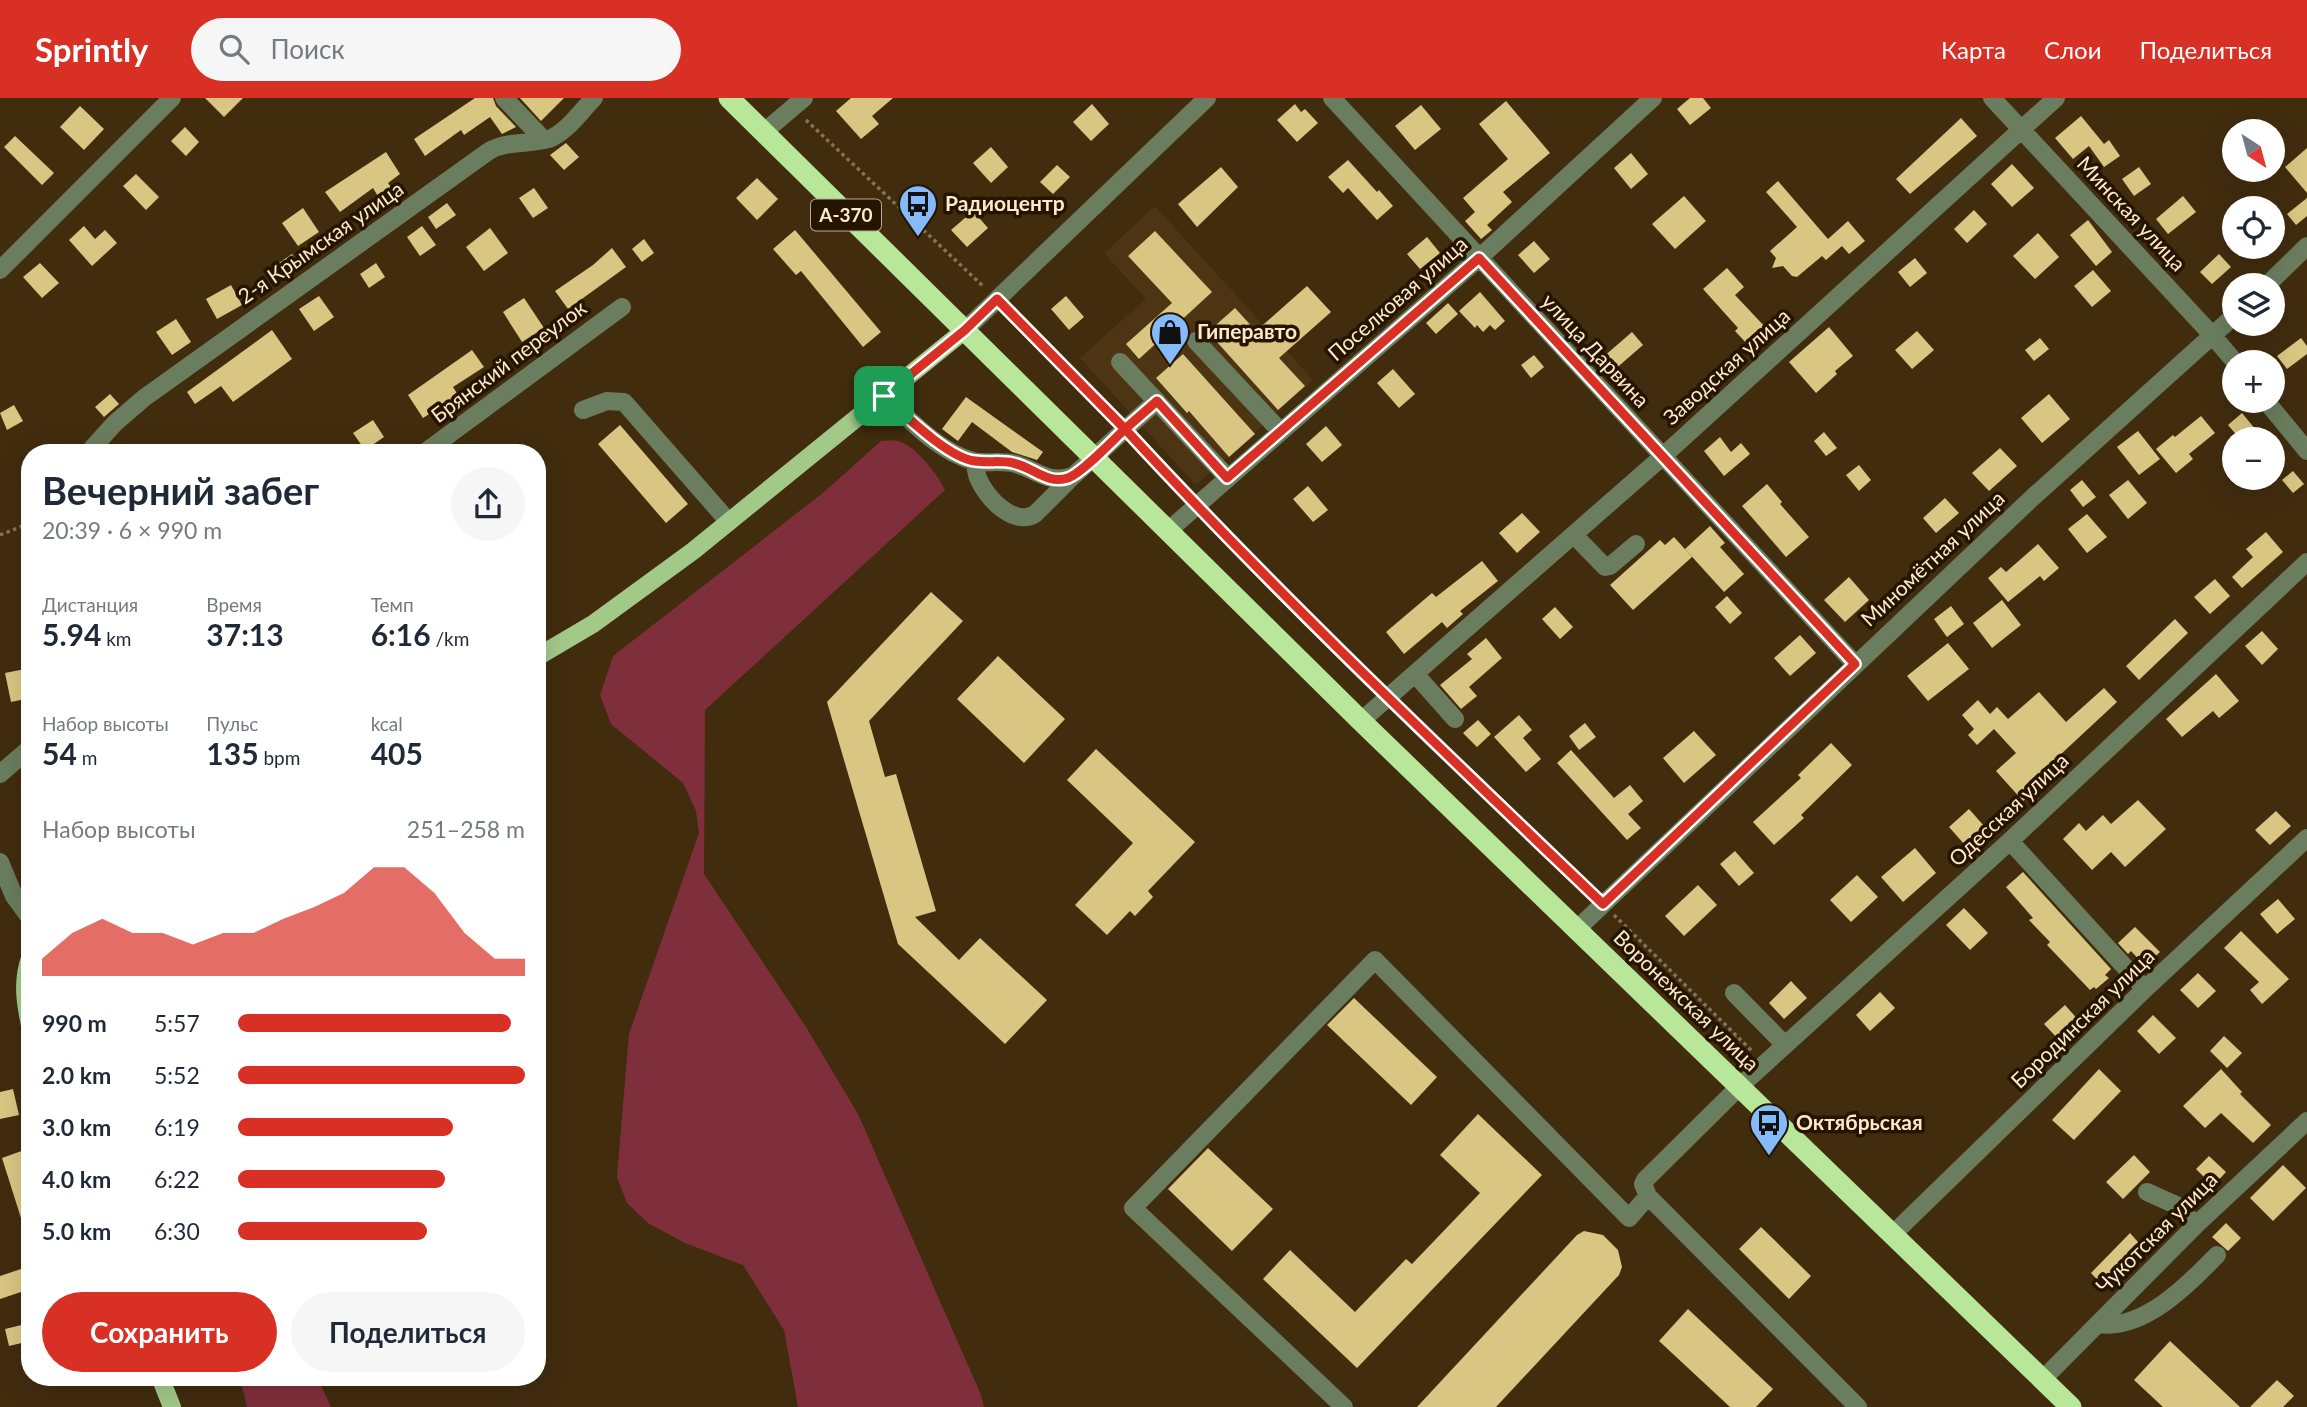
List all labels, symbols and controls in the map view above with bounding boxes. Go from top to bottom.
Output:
search box [191,18,681,81]
text: Sprintly [35,29,149,69]
icon: search [215,30,253,68]
text: Поиск [271,33,345,65]
text: Карта [1941,35,2006,64]
text: Слои [2044,35,2101,64]
text: Поделиться [2139,35,2272,64]
north arrow [2222,119,2286,182]
map controls [2222,119,2285,490]
street label: Минская улица [2073,150,2192,276]
street label: 2-я Крымская улица [233,175,408,308]
bus stop icon: Радиоцентр [897,183,939,238]
place label: Радиоцентр [945,190,1065,215]
button: locate [2222,196,2285,259]
road number: А-370 [811,200,881,230]
street label: Поселковая улица [1322,231,1472,365]
button: layers [2222,273,2285,336]
street label: улица Дарвина [1537,288,1655,412]
street label: Брянский переулок [426,294,591,427]
street label: Заводская улица [1658,303,1794,429]
shop icon: Гиперавто [1149,311,1191,366]
place label: Гиперавто [1197,318,1297,343]
button: + [2222,350,2285,413]
pin [854,366,914,426]
icon: arrive [865,377,903,415]
button: − [2222,427,2285,490]
text: Вечерний забег [42,467,319,513]
button: share [451,467,525,541]
street label: Миномётная улица [1855,485,2009,631]
text: 20:39 · 6 × 990 m [42,516,222,544]
text: Дистанция [42,593,138,616]
text: Время [206,593,262,616]
text: Темп [371,593,414,616]
text: 5.94 [42,616,101,652]
text: 37:13 [206,616,284,652]
text: 6:16 [371,616,431,652]
text: km [101,627,131,650]
text: /km [431,627,469,650]
text: Набор высоты [42,712,169,735]
text: Пульс [206,712,258,735]
text: kcal [371,712,403,735]
text: 54 [42,735,77,771]
text: 135 [206,735,259,771]
text: 405 [371,735,423,771]
text: m [77,746,97,769]
text: bpm [259,746,300,769]
street label: Одесская улица [1943,747,2073,871]
text: Набор высоты [42,815,196,843]
text: 251–258 m [407,815,525,843]
street label: Воронежская улица [1609,924,1765,1076]
street label: Бородинская улица [2005,943,2159,1093]
text: 990 m [42,1009,107,1037]
text: 5:57 [154,1009,200,1037]
text: 2.0 km [42,1061,111,1089]
text: 5:52 [154,1061,200,1089]
bus stop icon: Октябрьская [1748,1102,1790,1157]
place label: Октябрьская [1796,1109,1923,1134]
text: 3.0 km [42,1113,111,1141]
text: 6:19 [154,1113,200,1141]
text: 4.0 km [42,1165,111,1193]
text: 6:22 [154,1165,200,1193]
street label: Чукотская улица [2090,1166,2222,1298]
text: 5.0 km [42,1217,111,1245]
text: 6:30 [154,1217,200,1245]
button: Сохранить [42,1292,277,1372]
button: Поделиться [291,1292,525,1372]

